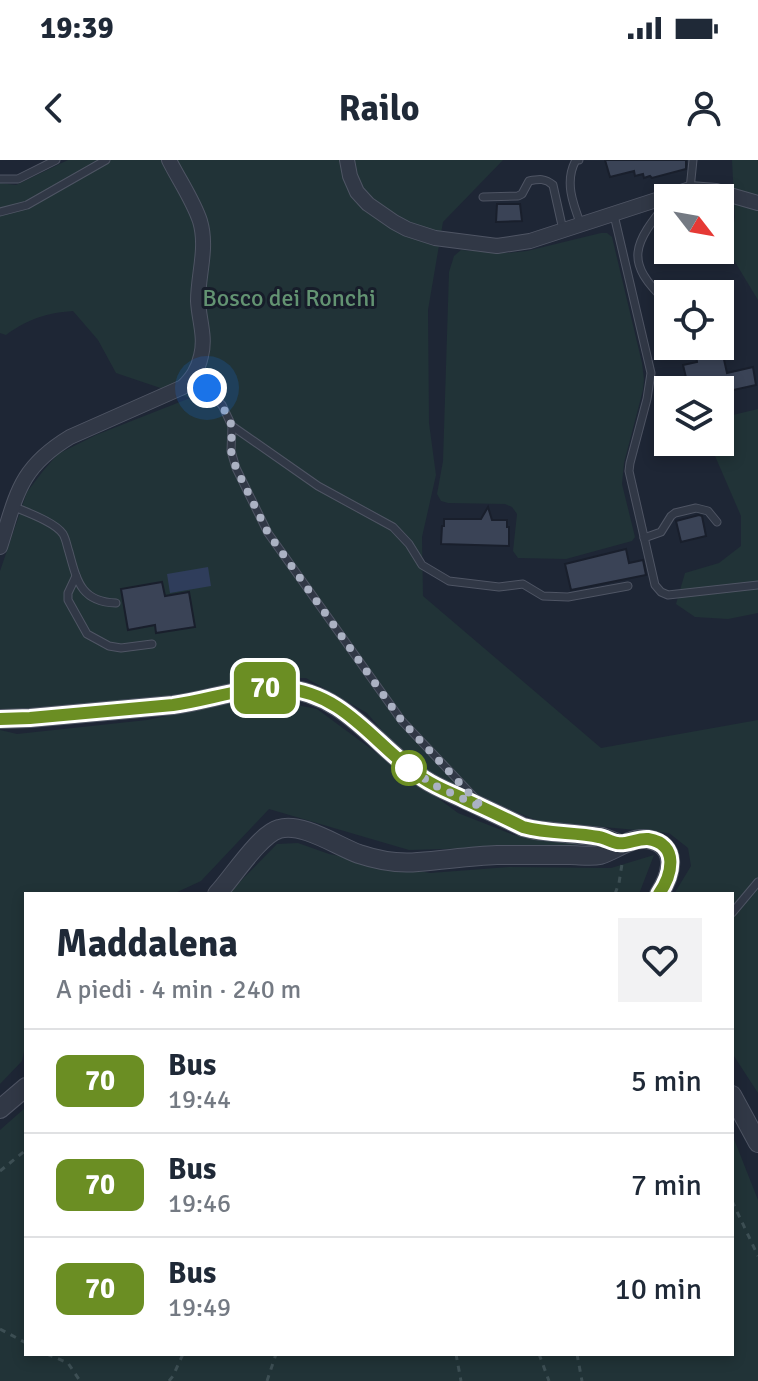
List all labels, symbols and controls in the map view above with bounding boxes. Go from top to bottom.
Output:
text: 19:39 [40,10,114,47]
icon: back [32,86,76,130]
text: Railo [339,86,419,131]
icon: person [682,86,726,130]
north arrow [654,184,734,264]
map controls [654,184,734,456]
button: locate [654,280,734,360]
park label: Bosco dei Ronchi [202,283,376,313]
your location [187,368,227,408]
button: layers [654,376,734,456]
line badge: 70 [229,662,301,714]
text: 70 [250,671,280,705]
unlabelled marker [392,751,426,785]
button: heart [618,918,702,1002]
text: Maddalena [56,920,238,967]
text: A piedi · 4 min · 240 m [56,974,301,1006]
text: Bus [168,1047,216,1084]
text: 5 min [631,1063,702,1100]
text: 70 [85,1064,115,1098]
text: 19:44 [168,1084,231,1116]
text: Bus [168,1151,216,1188]
text: 7 min [631,1167,702,1204]
text: 70 [85,1168,115,1202]
text: 19:46 [168,1188,231,1220]
text: Bus [168,1255,216,1292]
text: 10 min [615,1271,702,1308]
text: 70 [85,1272,115,1306]
text: 19:49 [168,1292,231,1324]

